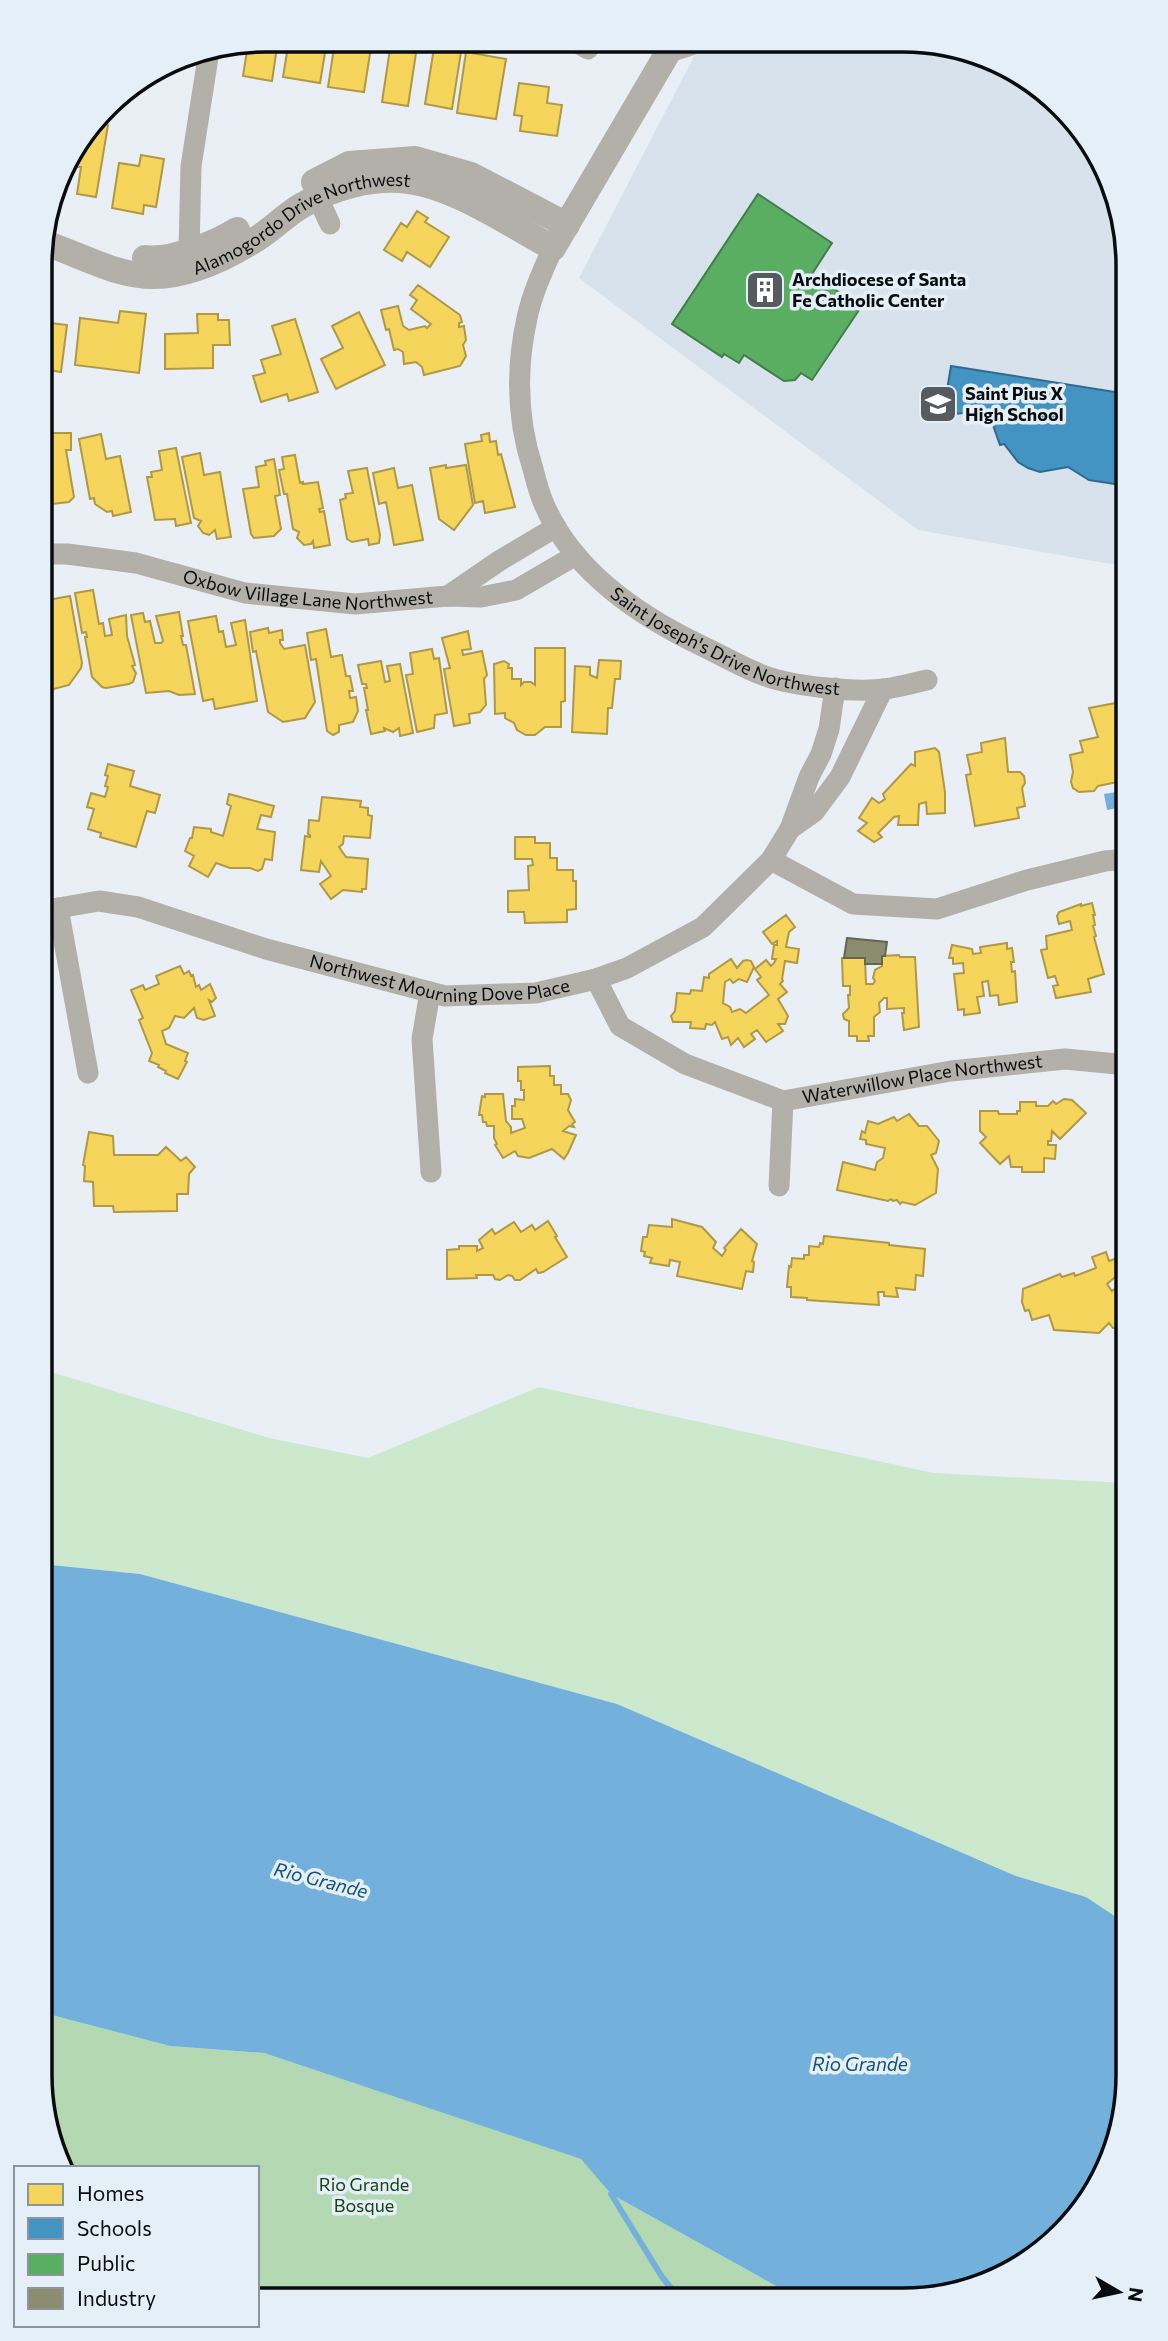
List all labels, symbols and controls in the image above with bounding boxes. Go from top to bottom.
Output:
street label: Alamogordo Drive Northwest [190,168,412,279]
place label: Archdiocese of Santa Fe Catholic Center [792,268,966,311]
building icon: Archdiocese of Santa Fe Catholic Center [744,269,786,311]
place label: Saint Pius X High School [965,382,1064,425]
school or university icon: Saint Pius X High School [917,383,959,425]
street label: Oxbow Village Lane Northwest [181,564,434,614]
street label: Saint Joseph's Drive Northwest [607,582,841,699]
street label: Northwest Mourning Dove Place [308,949,572,1006]
street label: Waterwillow Place Northwest [800,1049,1043,1107]
water label: Rio Grande [272,1857,370,1902]
water label: Rio Grande [812,2052,908,2075]
legend [14,2166,259,2327]
park label: Rio Grande Bosque [319,2173,409,2216]
text: Homes [77,2180,144,2205]
text: Schools [77,2215,152,2240]
text: Public [77,2250,135,2275]
north arrow [1084,2257,1154,2327]
text: Industry [77,2285,156,2310]
text: N [1124,2286,1149,2304]

